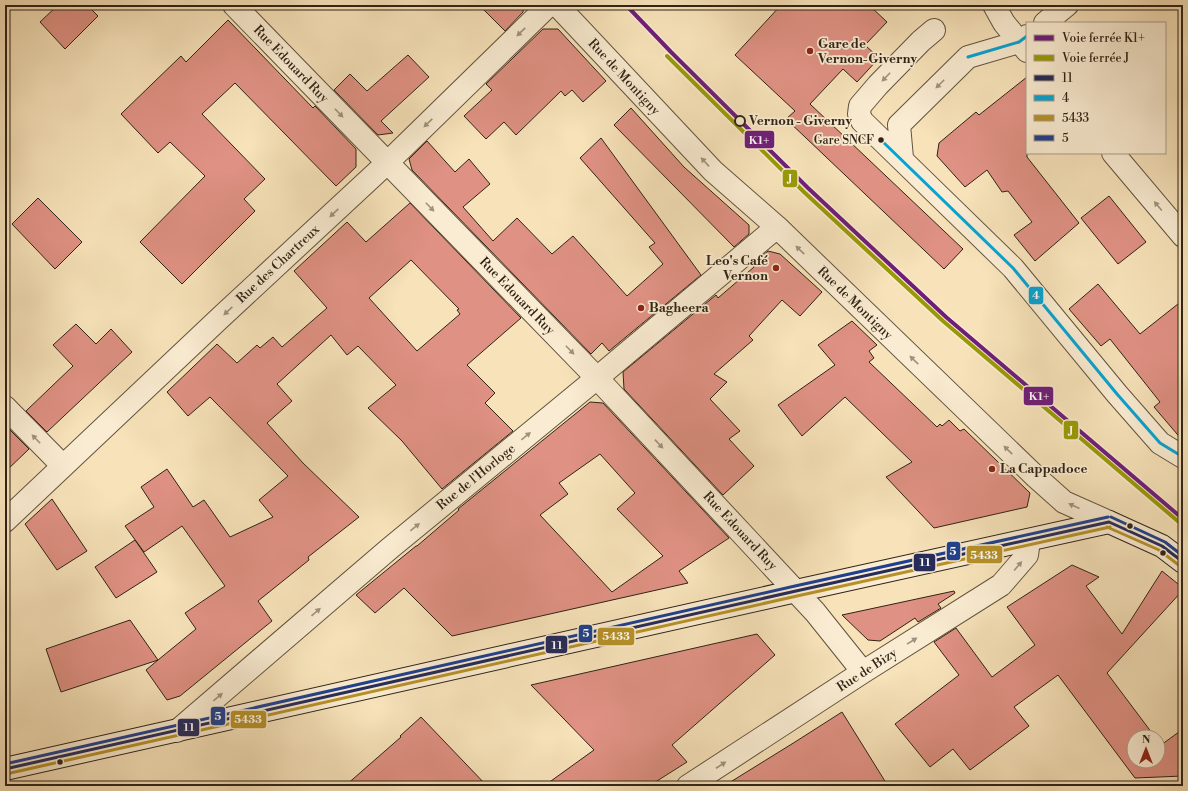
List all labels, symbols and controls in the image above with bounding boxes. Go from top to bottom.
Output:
street label: Rue Edouard Ruy [250,22,333,107]
legend [1026,22,1166,154]
one-way arrow [516,27,526,37]
text: Voie ferrée K1+ [1061,31,1145,46]
street label: Rue de Montigny [585,36,664,119]
place label: Gare de Vernon-Giverny [817,36,917,67]
marker: Gare de Vernon-Giverny [805,46,815,56]
text: Voie ferrée J [1061,51,1130,66]
text: 11 [1062,71,1074,86]
one-way arrow [881,72,891,82]
one-way arrow [935,79,945,89]
text: 4 [1062,91,1069,106]
one-way arrow [335,108,344,118]
text: 5433 [1062,111,1090,126]
place label: Vernon - Giverny [748,113,852,129]
marker: Vernon - Giverny [734,115,746,127]
one-way arrow [423,118,433,128]
line badge: K1+ [744,130,775,149]
text: 5 [1062,131,1069,146]
place label: Gare SNCF [814,133,874,148]
text: K1+ [749,134,769,148]
marker: Gare SNCF [876,135,886,145]
one-way arrow [701,158,710,167]
line badge: J [782,169,798,188]
text: J [786,172,793,186]
one-way arrow [1153,200,1162,211]
one-way arrow [425,202,435,212]
one-way arrow [328,208,339,217]
street label: Rue des Chartreux [233,221,323,307]
one-way arrow [795,246,805,255]
place label: Leo's Café Vernon [706,253,768,284]
street label: Rue Edouard Ruy [476,254,559,339]
marker: Leo's Café Vernon [771,263,781,273]
street label: Rue de Montigny [814,263,896,343]
line badge: 4 [1028,286,1044,305]
text: 4 [1032,289,1040,303]
place label: Bagheera [649,300,710,316]
marker: Bagheera [636,303,646,313]
one-way arrow [223,306,233,315]
one-way arrow [565,345,575,355]
one-way arrow [909,355,919,365]
line badge: K1+ [1023,386,1054,406]
text: K1+ [1029,390,1049,404]
line badge: J [1063,420,1079,440]
text: J [1067,424,1074,438]
one-way arrow [521,431,532,440]
one-way arrow [32,434,41,443]
one-way arrow [654,439,664,449]
street label: Rue de l'Horloge [433,440,519,514]
one-way arrow [1003,446,1013,455]
place label: La Cappadoce [1000,461,1087,477]
marker: La Cappadoce [987,464,997,474]
street label: Rue Edouard Ruy [700,488,781,574]
one-way arrow [1068,503,1079,509]
unlabelled marker [1125,521,1135,531]
one-way arrow [410,523,420,532]
line badge: 5 [946,541,961,561]
text: 5 [950,545,957,559]
line badge: 5433 [966,545,1003,564]
unlabelled marker [1158,548,1168,558]
text: 5433 [970,549,998,563]
line badge: 11 [913,553,936,572]
text: 11 [920,556,931,570]
one-way arrow [1013,561,1022,571]
one-way arrow [311,607,321,616]
line badge: 5 [578,624,593,643]
text: 5 [583,627,590,641]
line badge: 5433 [597,627,635,646]
text: 5433 [602,630,630,644]
line badge: 11 [545,635,568,654]
one-way arrow [907,637,917,645]
text: 11 [552,639,563,653]
street label: Rue de Bizy [834,644,901,695]
one-way arrow [213,692,223,701]
line badge: 5 [210,706,226,726]
text: 5 [215,710,222,724]
line badge: 5433 [230,710,267,729]
text: 5433 [234,713,262,727]
line badge: 11 [177,718,200,737]
text: 11 [184,721,195,735]
north arrow [1126,729,1166,769]
text: N [1142,733,1151,747]
unlabelled marker [55,757,65,767]
one-way arrow [716,761,726,769]

